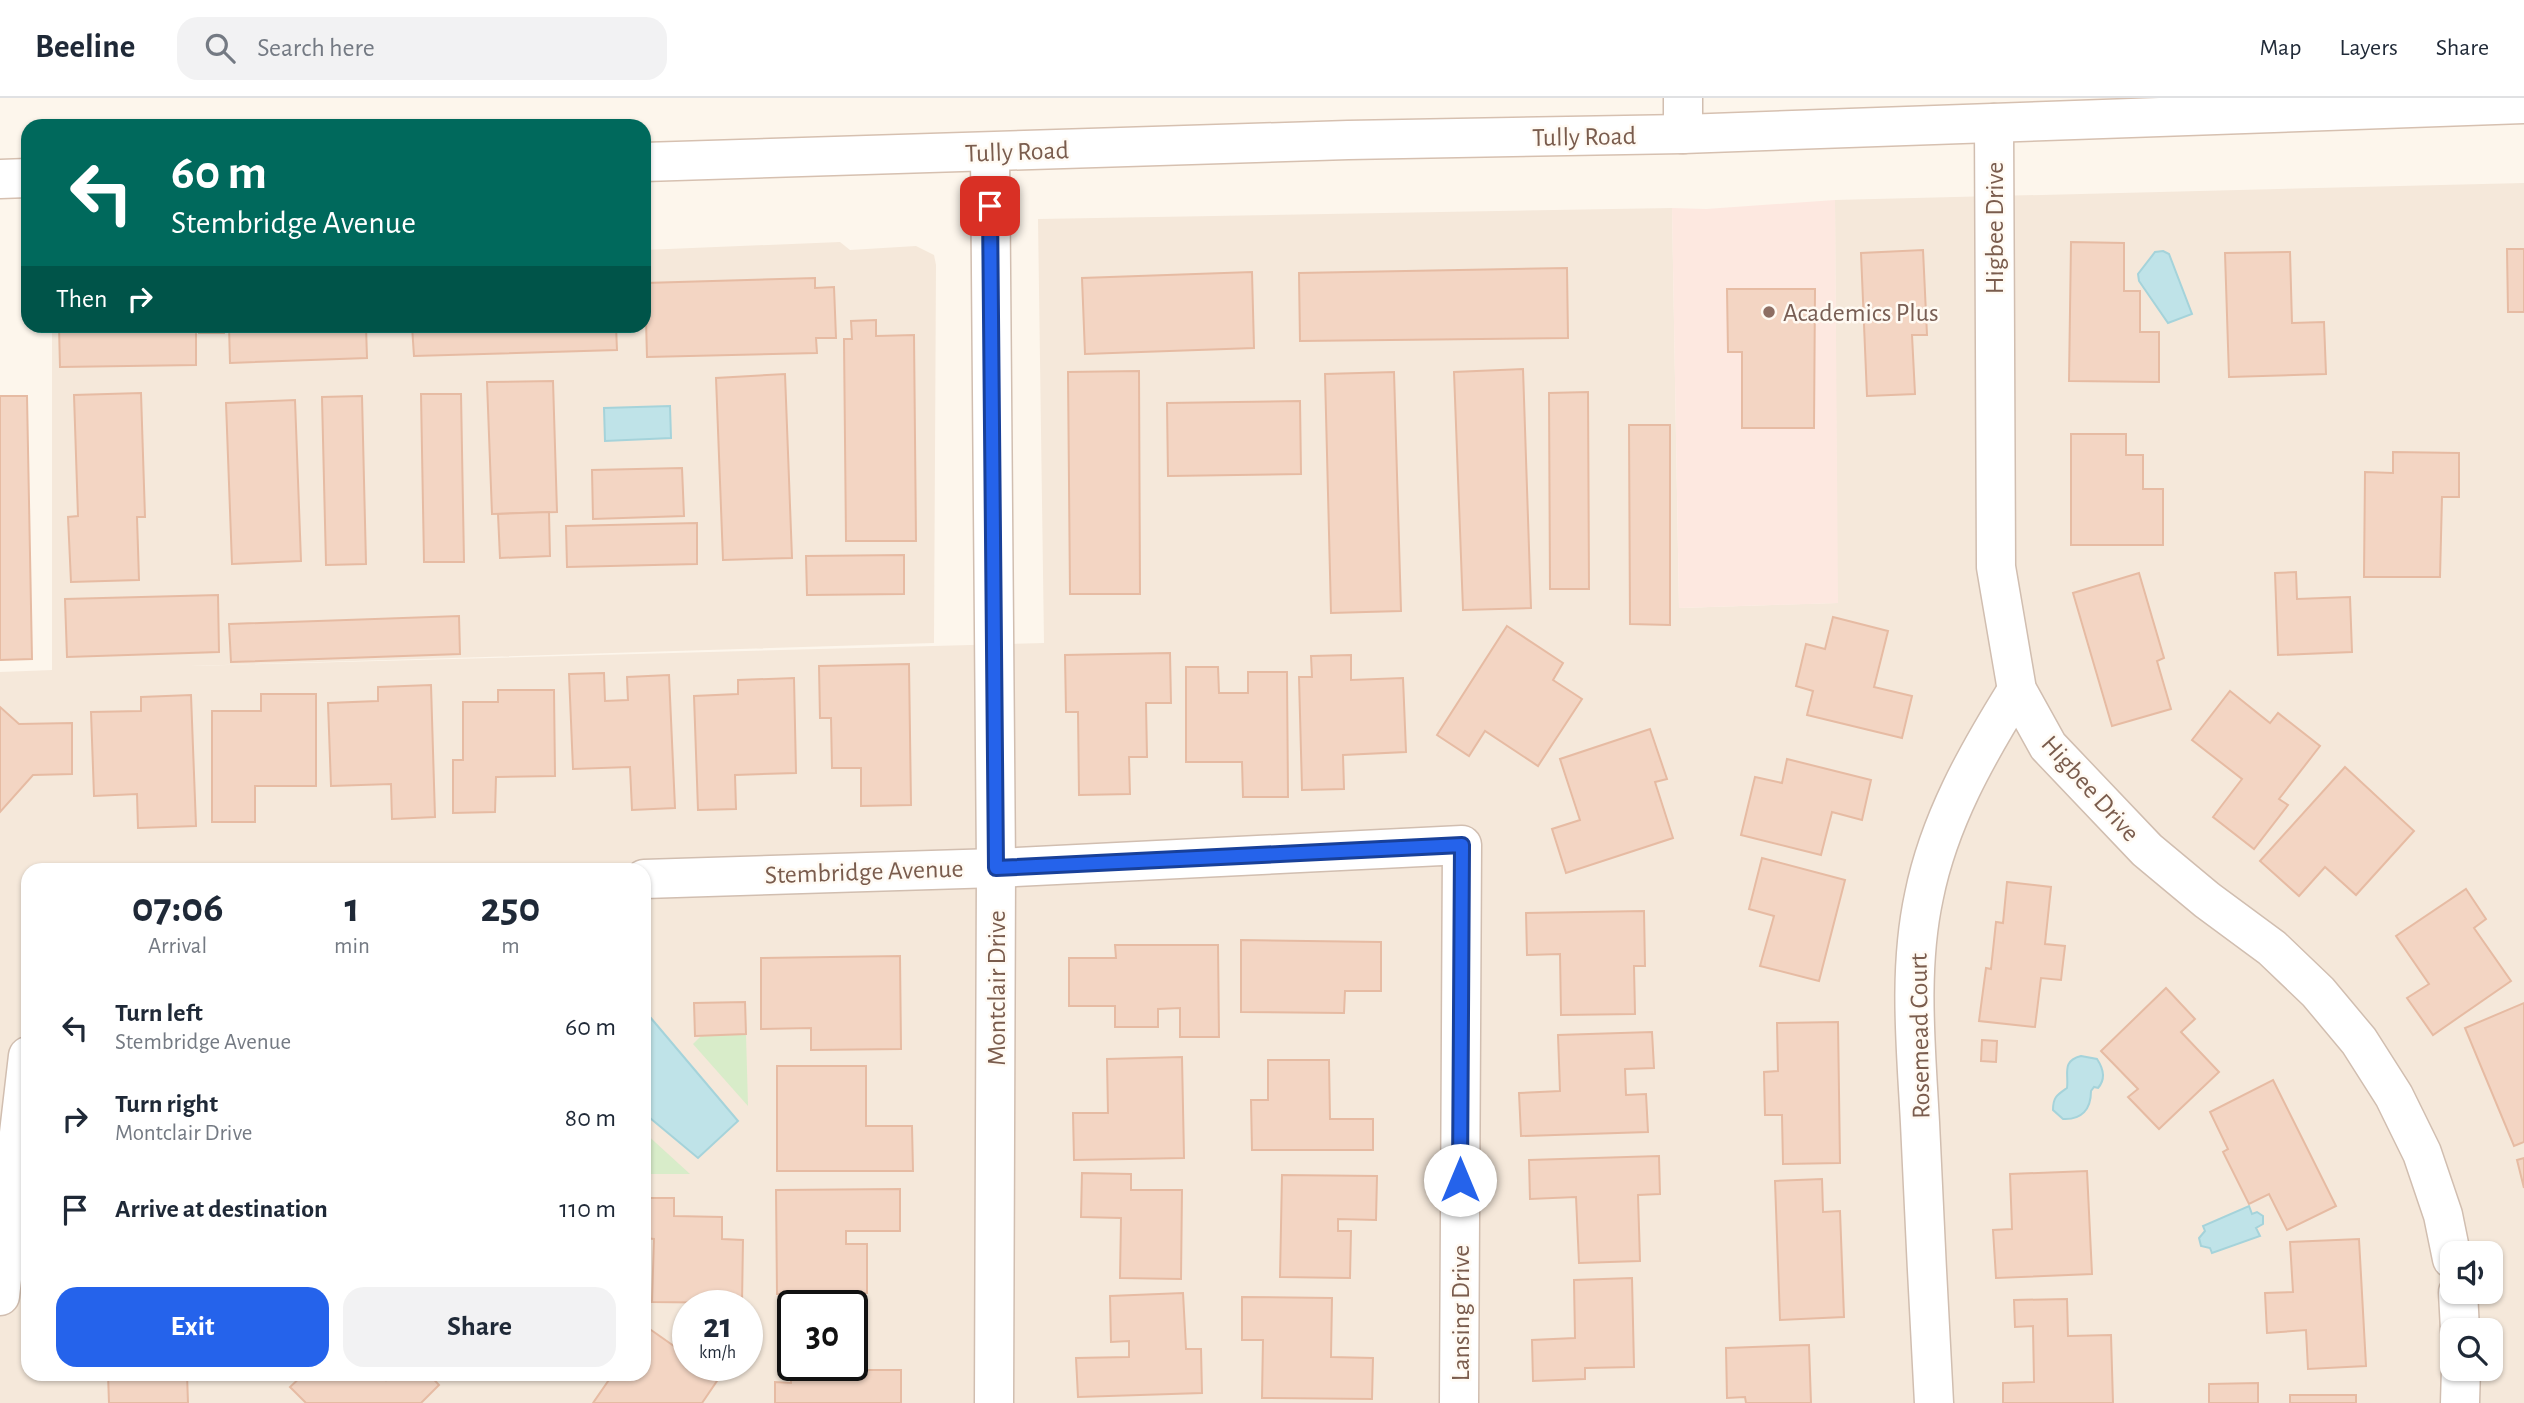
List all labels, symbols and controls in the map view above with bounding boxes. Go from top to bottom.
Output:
search box [177,17,667,80]
icon: search [201,29,239,67]
text: Beeline [35,31,135,64]
text: Search here [257,35,375,61]
text: Map [2259,36,2301,60]
text: Layers [2339,36,2398,60]
text: Share [2436,36,2489,60]
street label: Tully Road [1532,123,1636,151]
street label: Tully Road [965,137,1069,167]
icon: left [56,147,147,238]
text: 60 m [171,149,267,198]
street label: Higbee Drive [1982,162,2008,294]
pin [960,176,1020,236]
icon: arrive [971,187,1009,225]
text: Stembridge Avenue [171,207,416,239]
icon: right [121,280,159,318]
text: Then [56,286,107,312]
place label: Academics Plus [1783,300,1939,326]
marker: Academics Plus [1761,304,1777,320]
street label: Higbee Drive [2036,731,2144,847]
street label: Stembridge Avenue [764,856,964,888]
text: 07:06 [132,887,223,929]
text: 1 [344,887,360,929]
text: 250 [481,887,540,929]
street label: Montclair Drive [984,910,1010,1066]
text: Arrival [148,935,207,958]
text: min [334,935,370,958]
text: m [501,935,520,958]
street label: Rosemead Court [1906,953,1934,1119]
text: Turn left [115,1000,203,1026]
icon: left [56,1009,94,1047]
text: 60 m [565,1014,616,1040]
text: Stembridge Avenue [115,1031,291,1054]
text: Turn right [115,1091,218,1117]
icon: right [56,1100,94,1138]
text: 80 m [565,1105,616,1131]
text: Montclair Drive [115,1122,252,1145]
position arrow [1423,1143,1497,1217]
icon: arrive [56,1191,94,1229]
text: Arrive at destination [115,1196,328,1222]
text: 110 m [559,1196,616,1222]
map controls [2440,1241,2503,1381]
button: sound [2440,1241,2503,1304]
street label: Lansing Drive [1448,1245,1474,1381]
button: Exit [56,1287,329,1367]
button: Share [343,1287,616,1367]
speed limit sign: 30 [777,1290,868,1381]
text: 21 [703,1309,732,1344]
button: search [2440,1318,2503,1381]
text: km/h [699,1344,736,1362]

